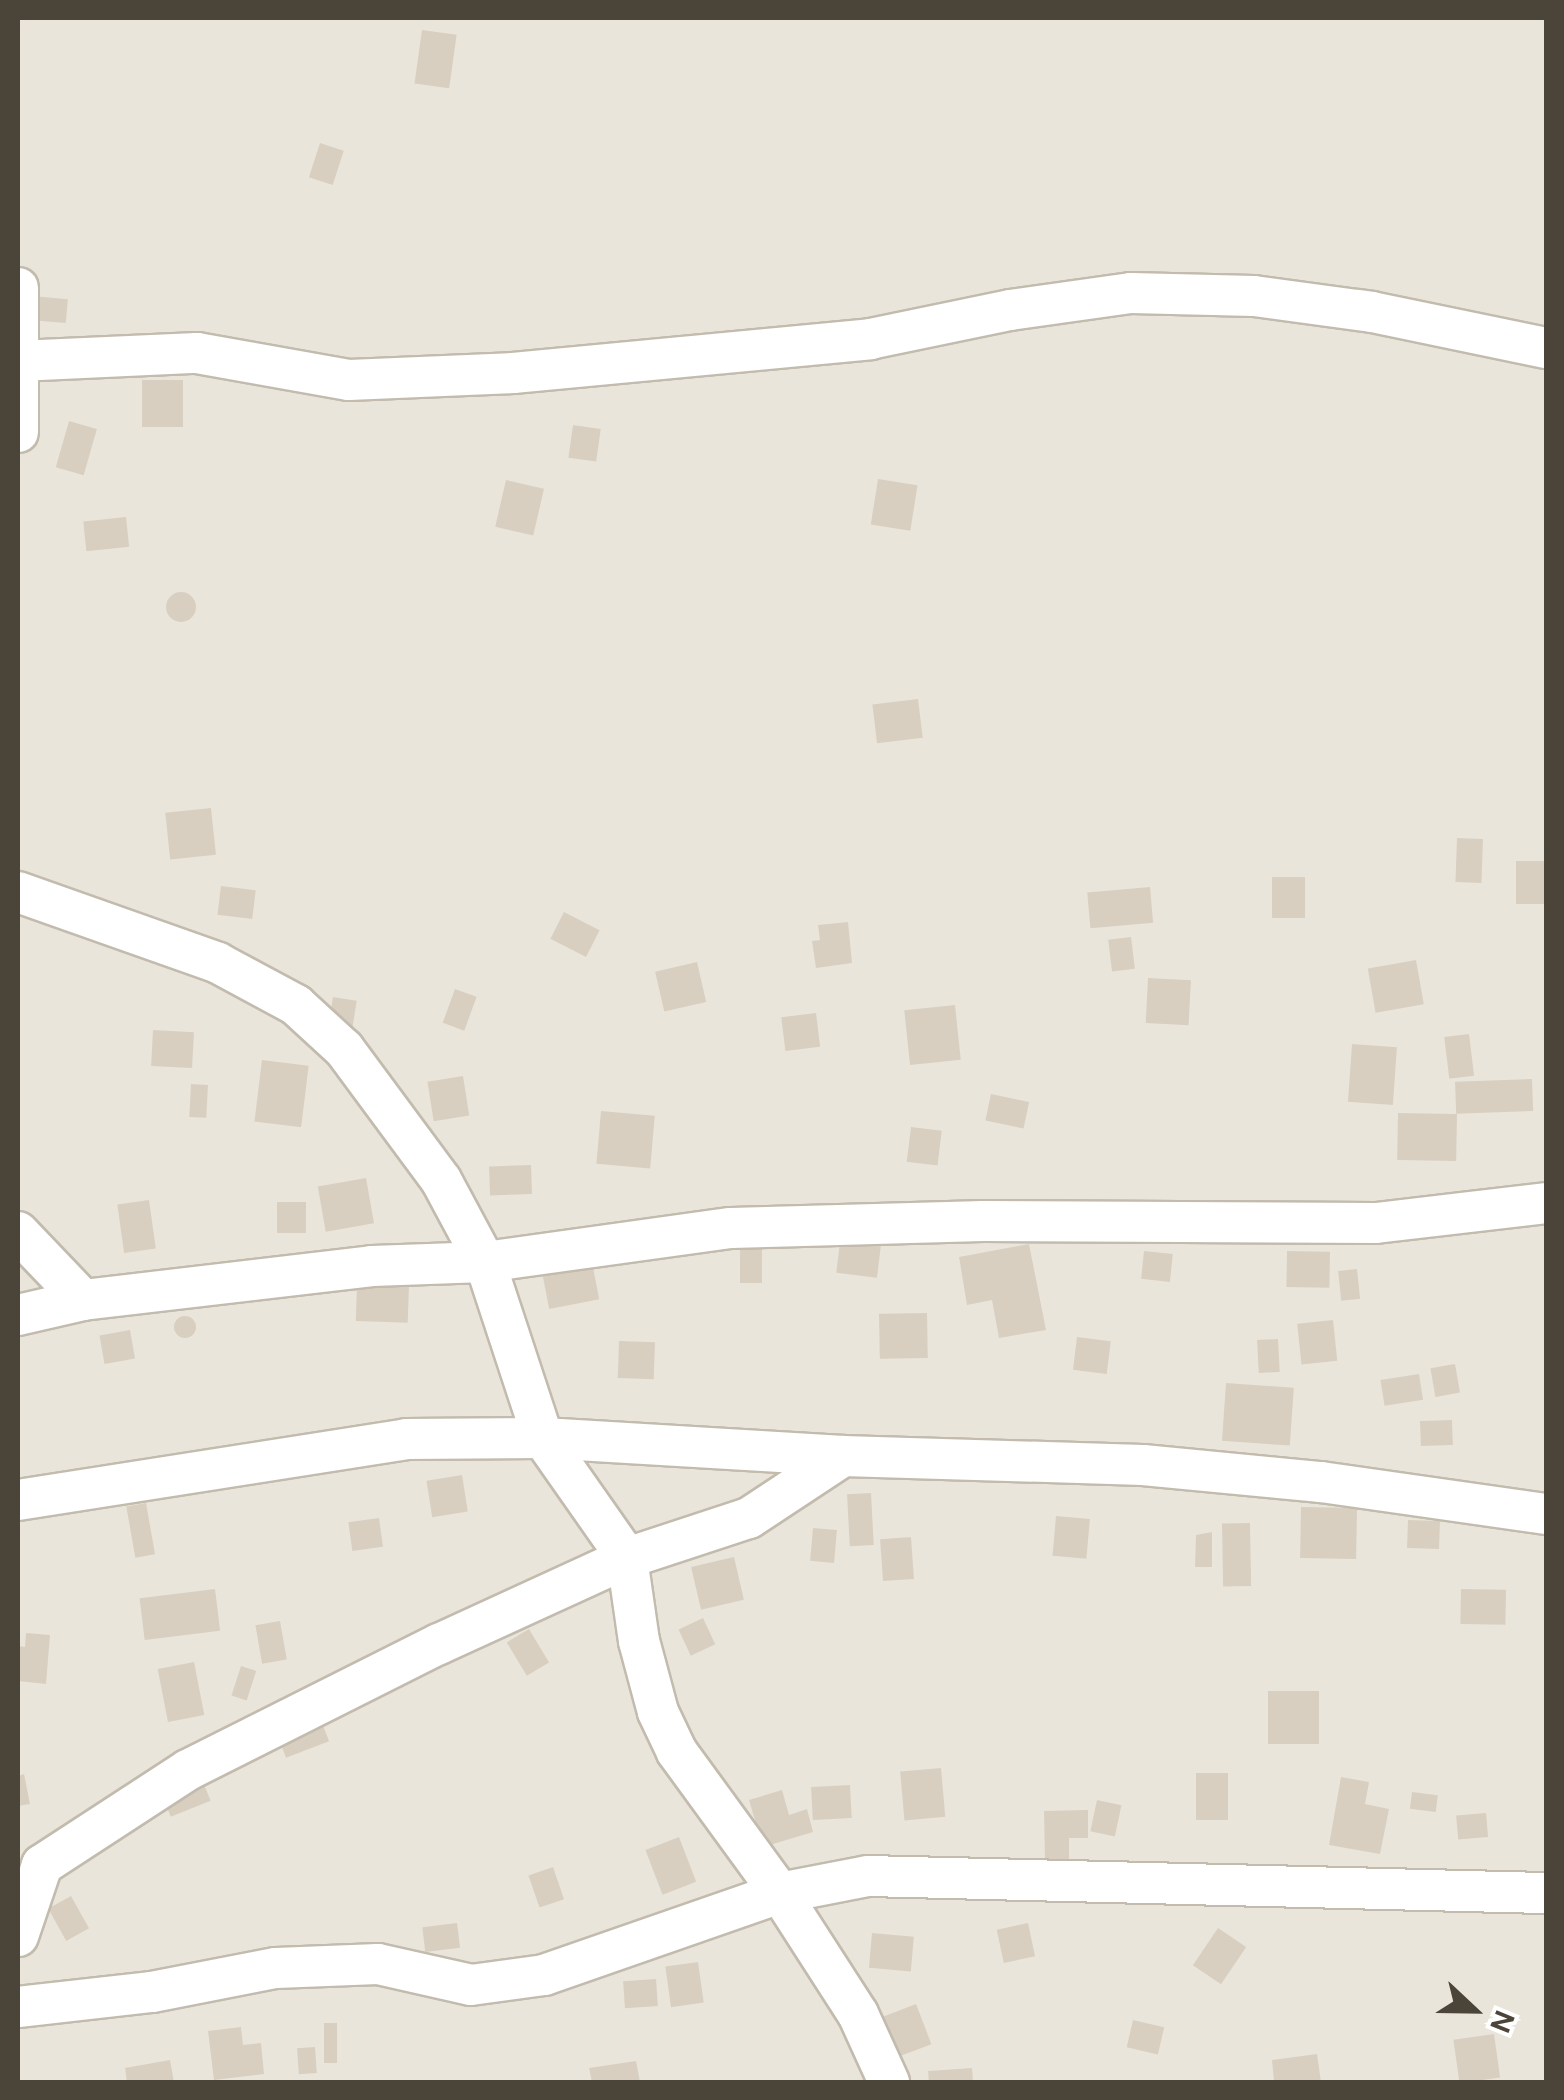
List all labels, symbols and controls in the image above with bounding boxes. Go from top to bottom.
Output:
north arrow [1424,1960,1524,2060]
text: N [1481,2005,1523,2038]

